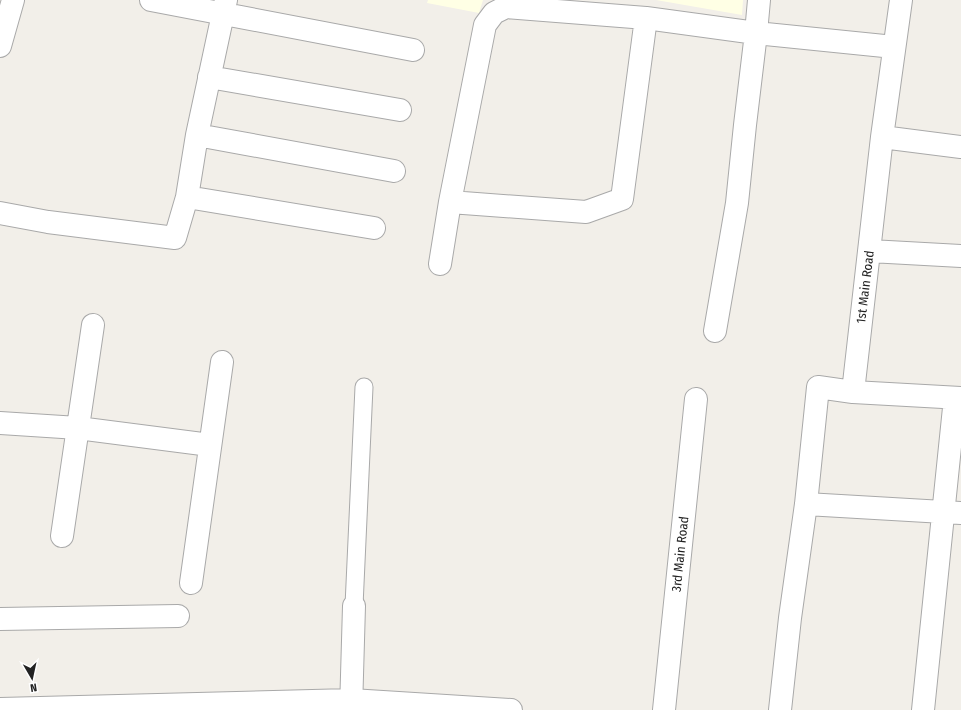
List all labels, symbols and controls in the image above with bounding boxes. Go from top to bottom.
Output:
street label: 1st Main Road [853,250,877,324]
street label: 3rd Main Road [669,516,691,592]
north arrow [12,658,52,698]
text: N [29,680,38,694]

